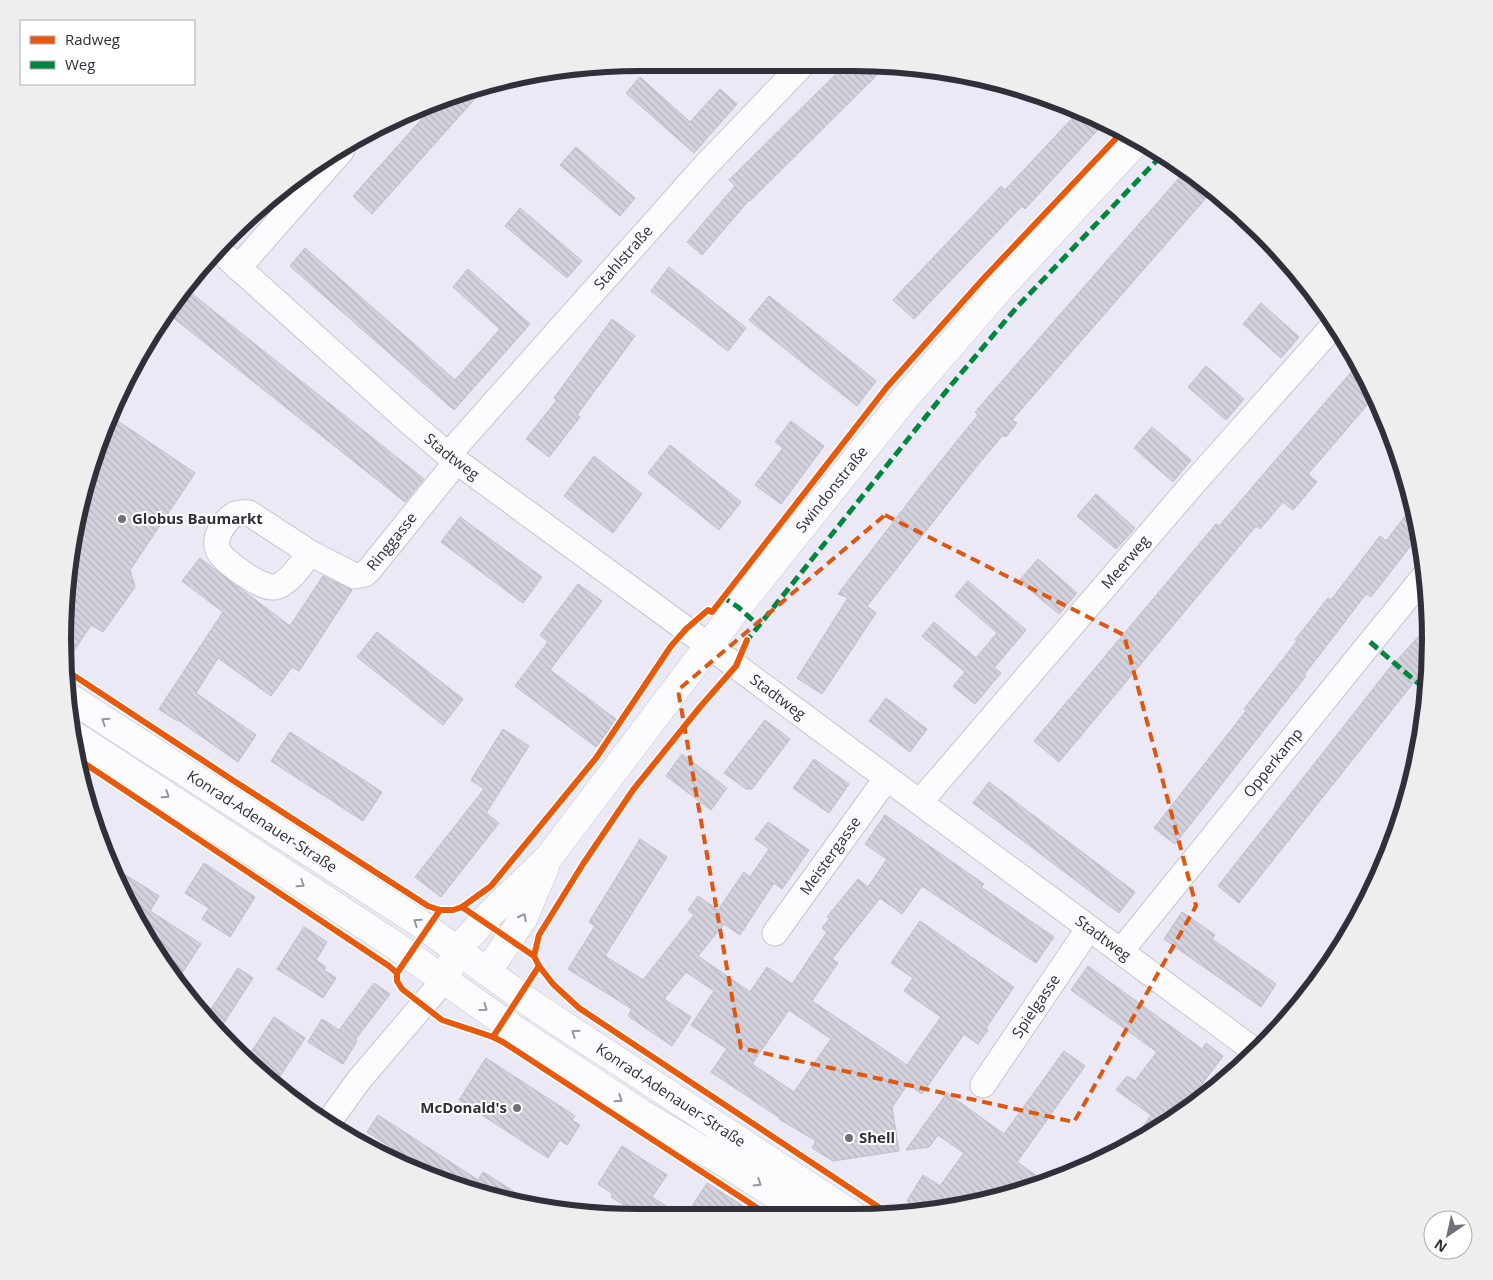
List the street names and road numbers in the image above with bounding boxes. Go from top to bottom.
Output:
street label: Stahlstraße [589,221,657,293]
street label: Stadtweg [421,428,484,484]
street label: Swindonstraße [790,442,872,536]
street label: Ringgasse [362,508,421,575]
street label: Meerweg [1096,530,1154,593]
street label: Stadtweg [746,669,810,724]
street label: Opperkamp [1238,723,1307,801]
street label: Konrad-Adenauer-Straße [184,765,342,877]
street label: Meistergasse [795,812,865,899]
street label: Stadtweg [1072,910,1136,965]
street label: Spielgasse [1007,970,1064,1041]
street label: Konrad-Adenauer-Straße [593,1038,750,1151]

